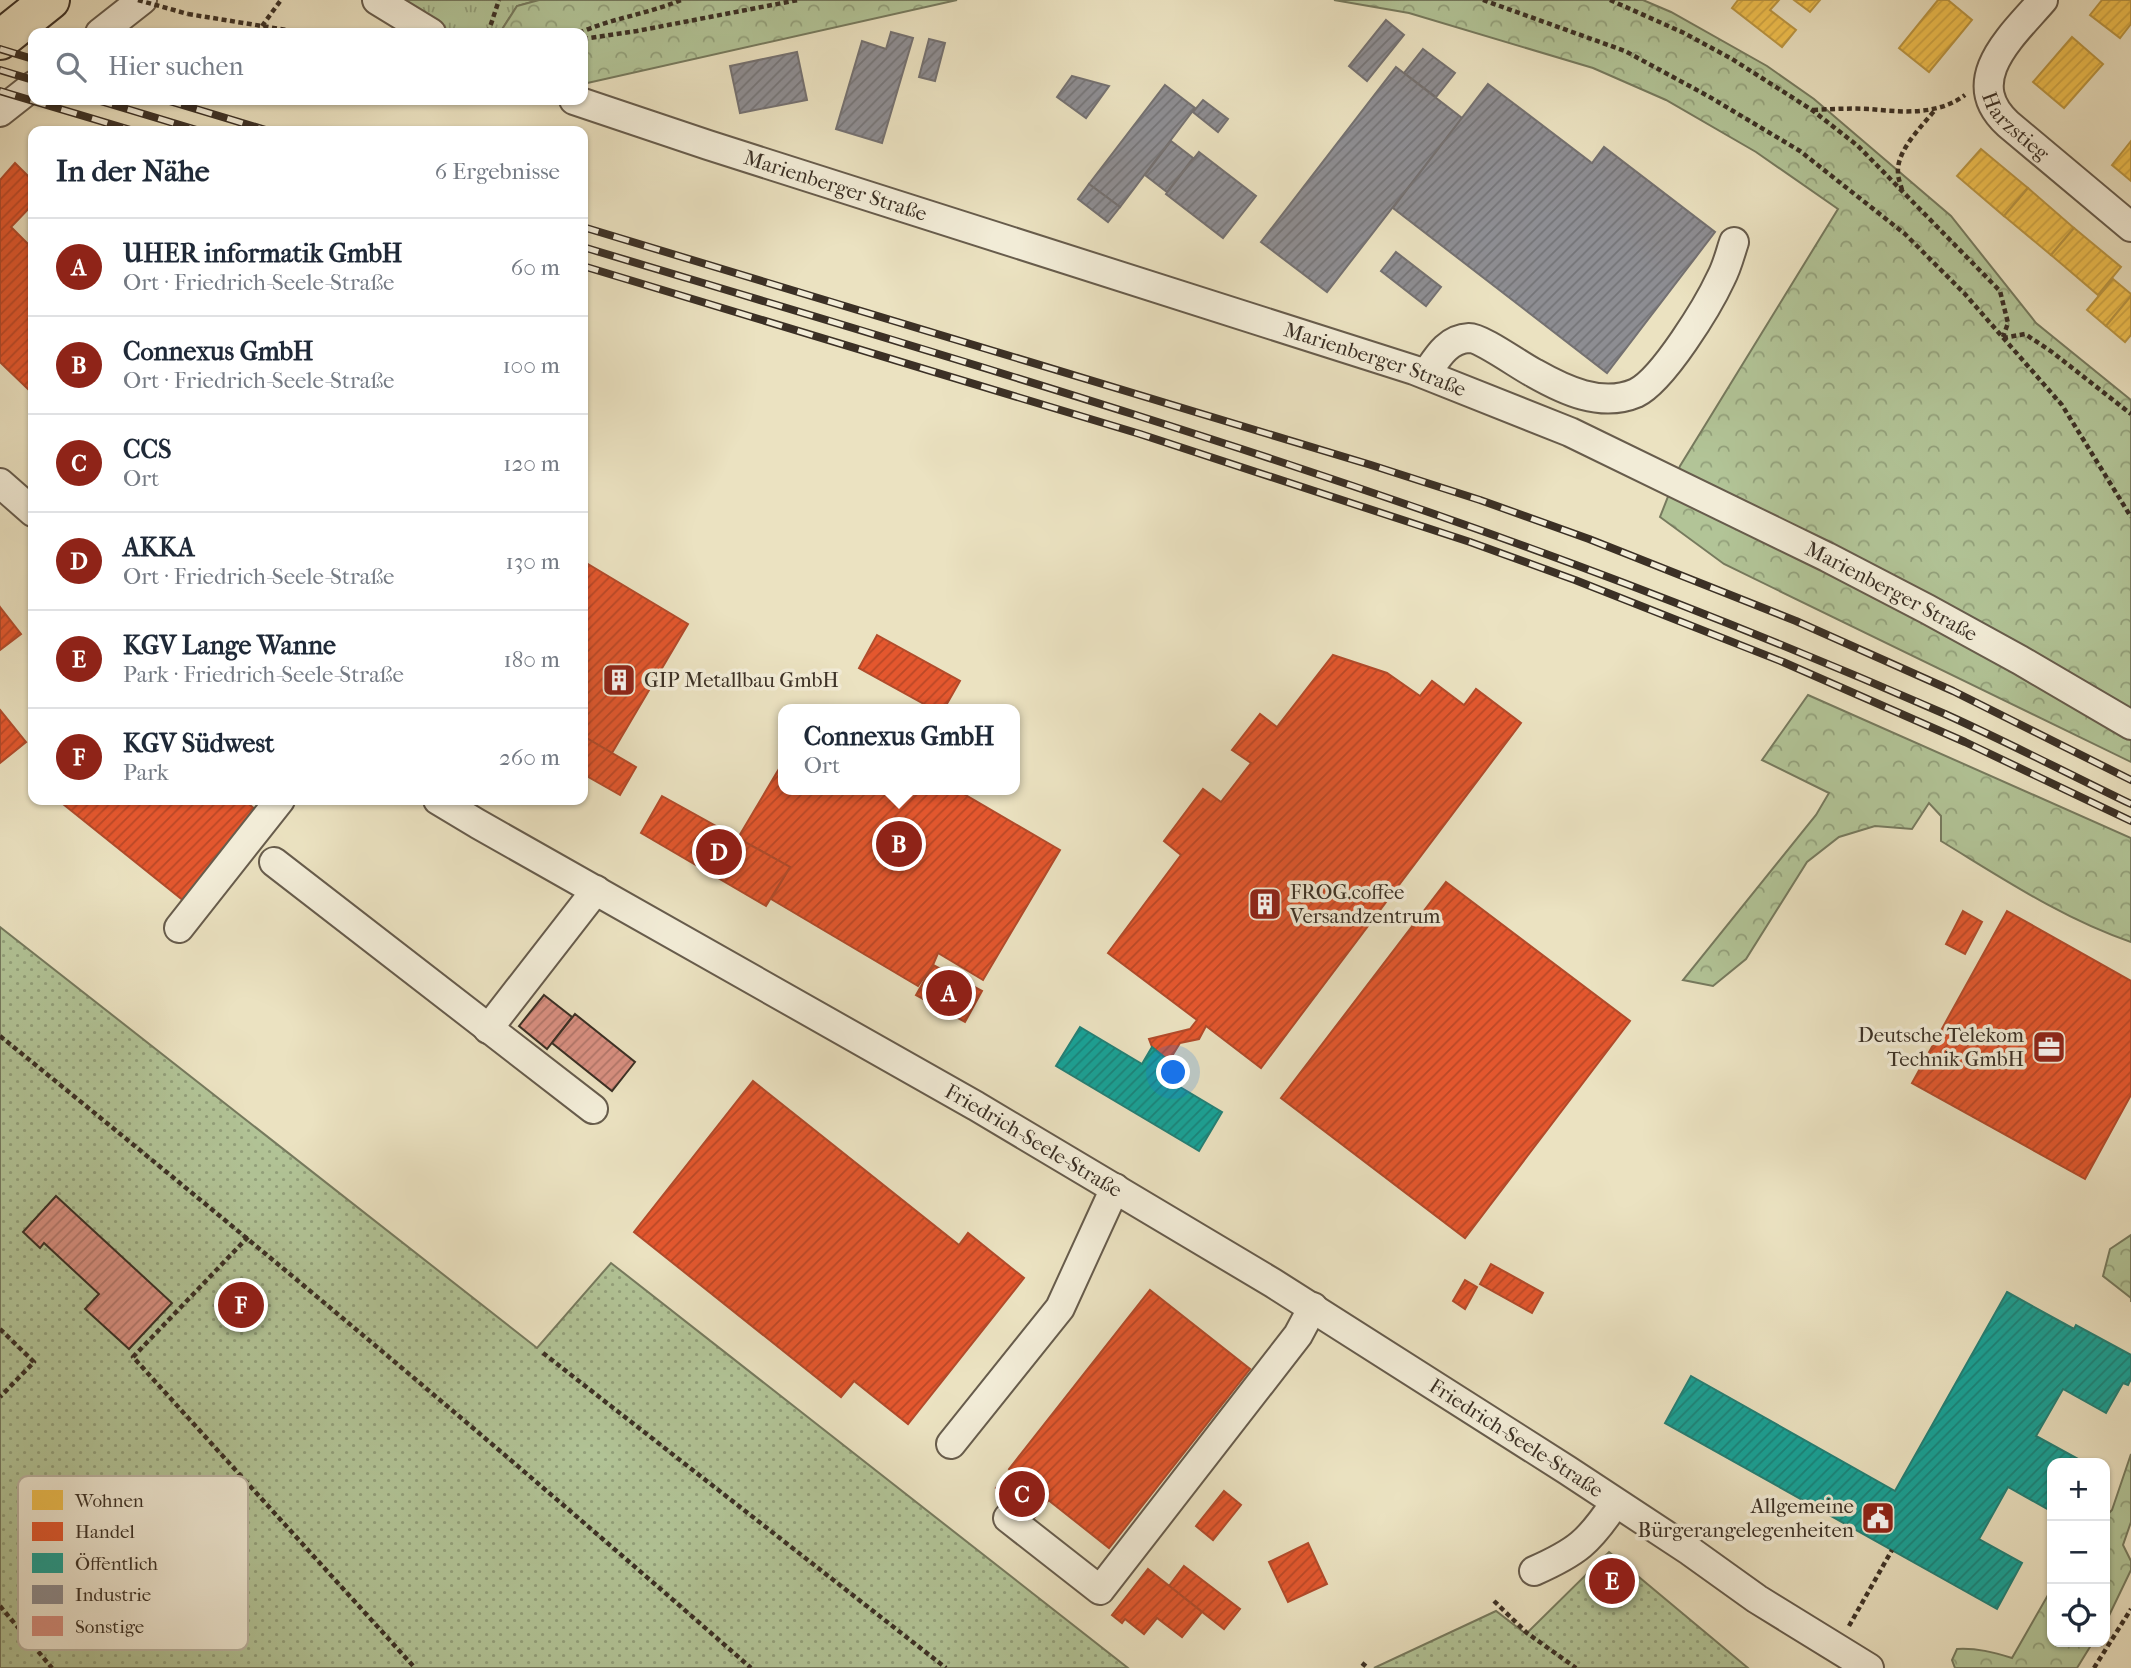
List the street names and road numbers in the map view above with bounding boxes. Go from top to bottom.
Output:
street label: Harzstieg [1977,89,2055,166]
street label: Marienberger Straße [741,145,930,226]
street label: Marienberger Straße [1281,317,1470,401]
street label: Marienberger Straße [1802,536,1982,646]
street label: Friedrich-Seele-Straße [941,1079,1126,1202]
street label: Friedrich-Seele-Straße [1425,1374,1608,1502]

